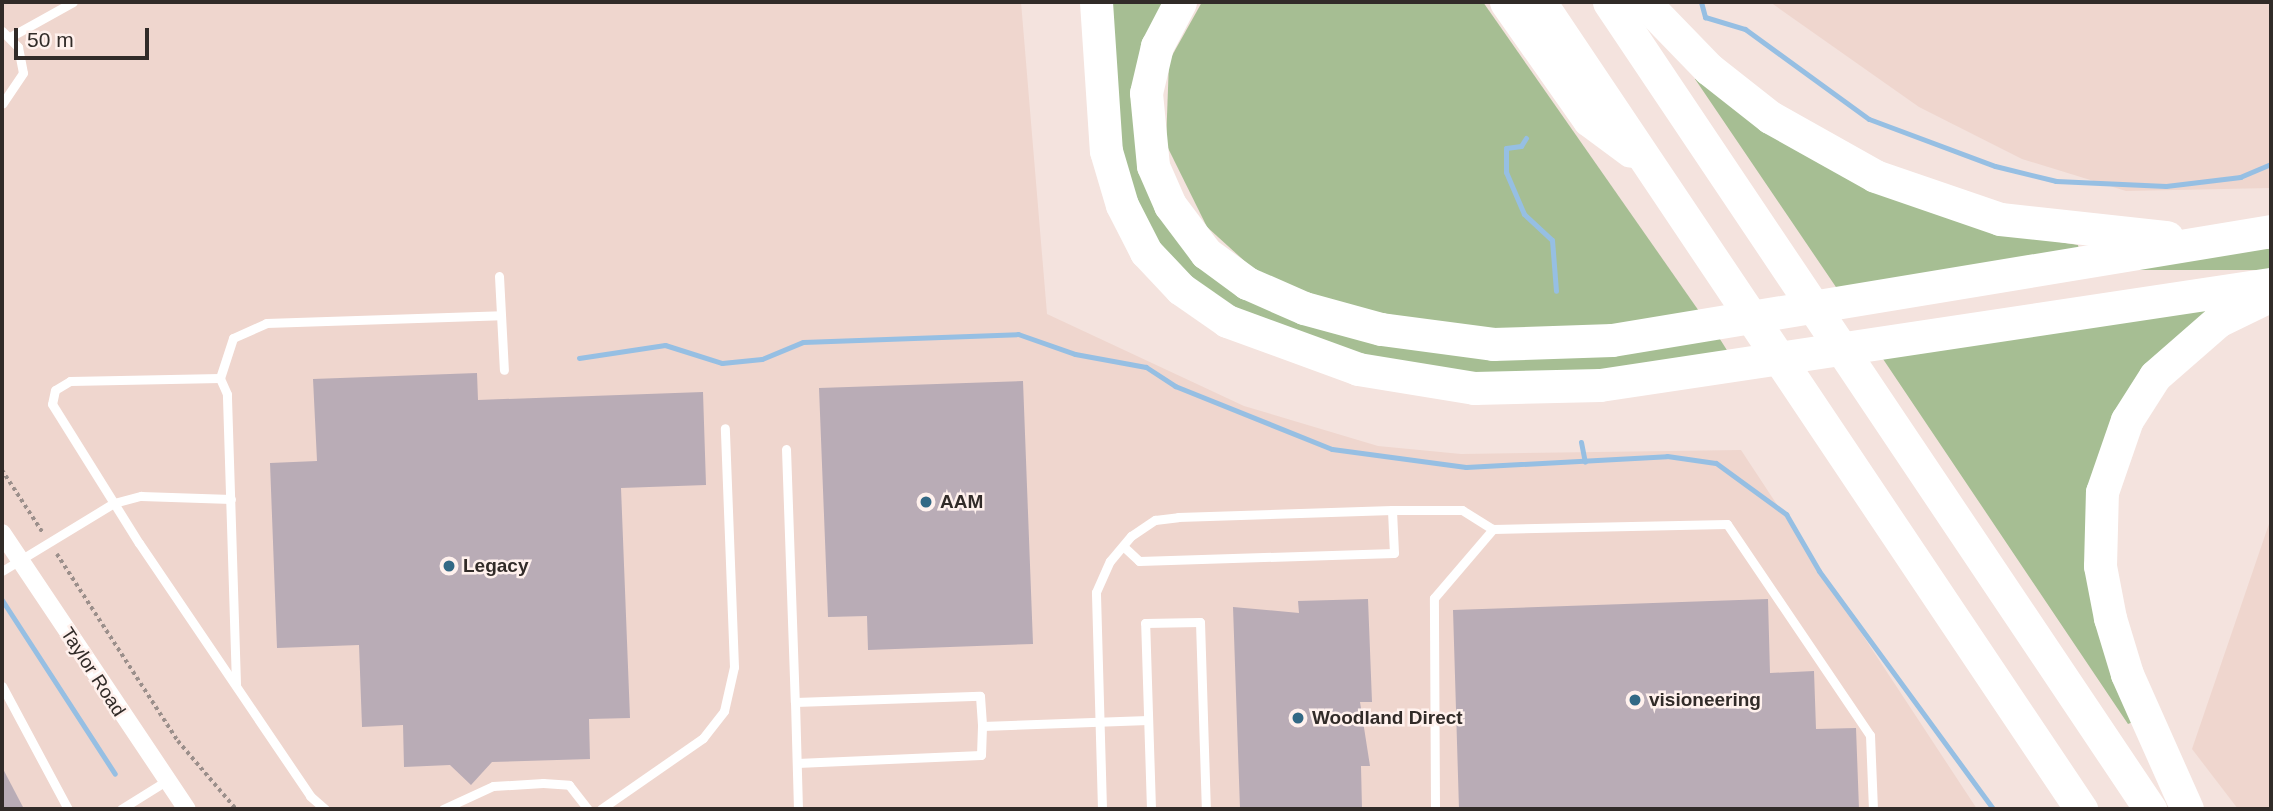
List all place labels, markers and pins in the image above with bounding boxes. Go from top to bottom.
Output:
place label: AAM [940,491,983,513]
marker: AAM [918,494,934,510]
place label: Legacy [463,555,528,577]
marker: Legacy [441,558,457,574]
place label: visioneering [1649,689,1761,711]
marker: visioneering [1627,692,1643,708]
place label: Woodland Direct [1312,707,1463,729]
marker: Woodland Direct [1290,710,1306,726]

